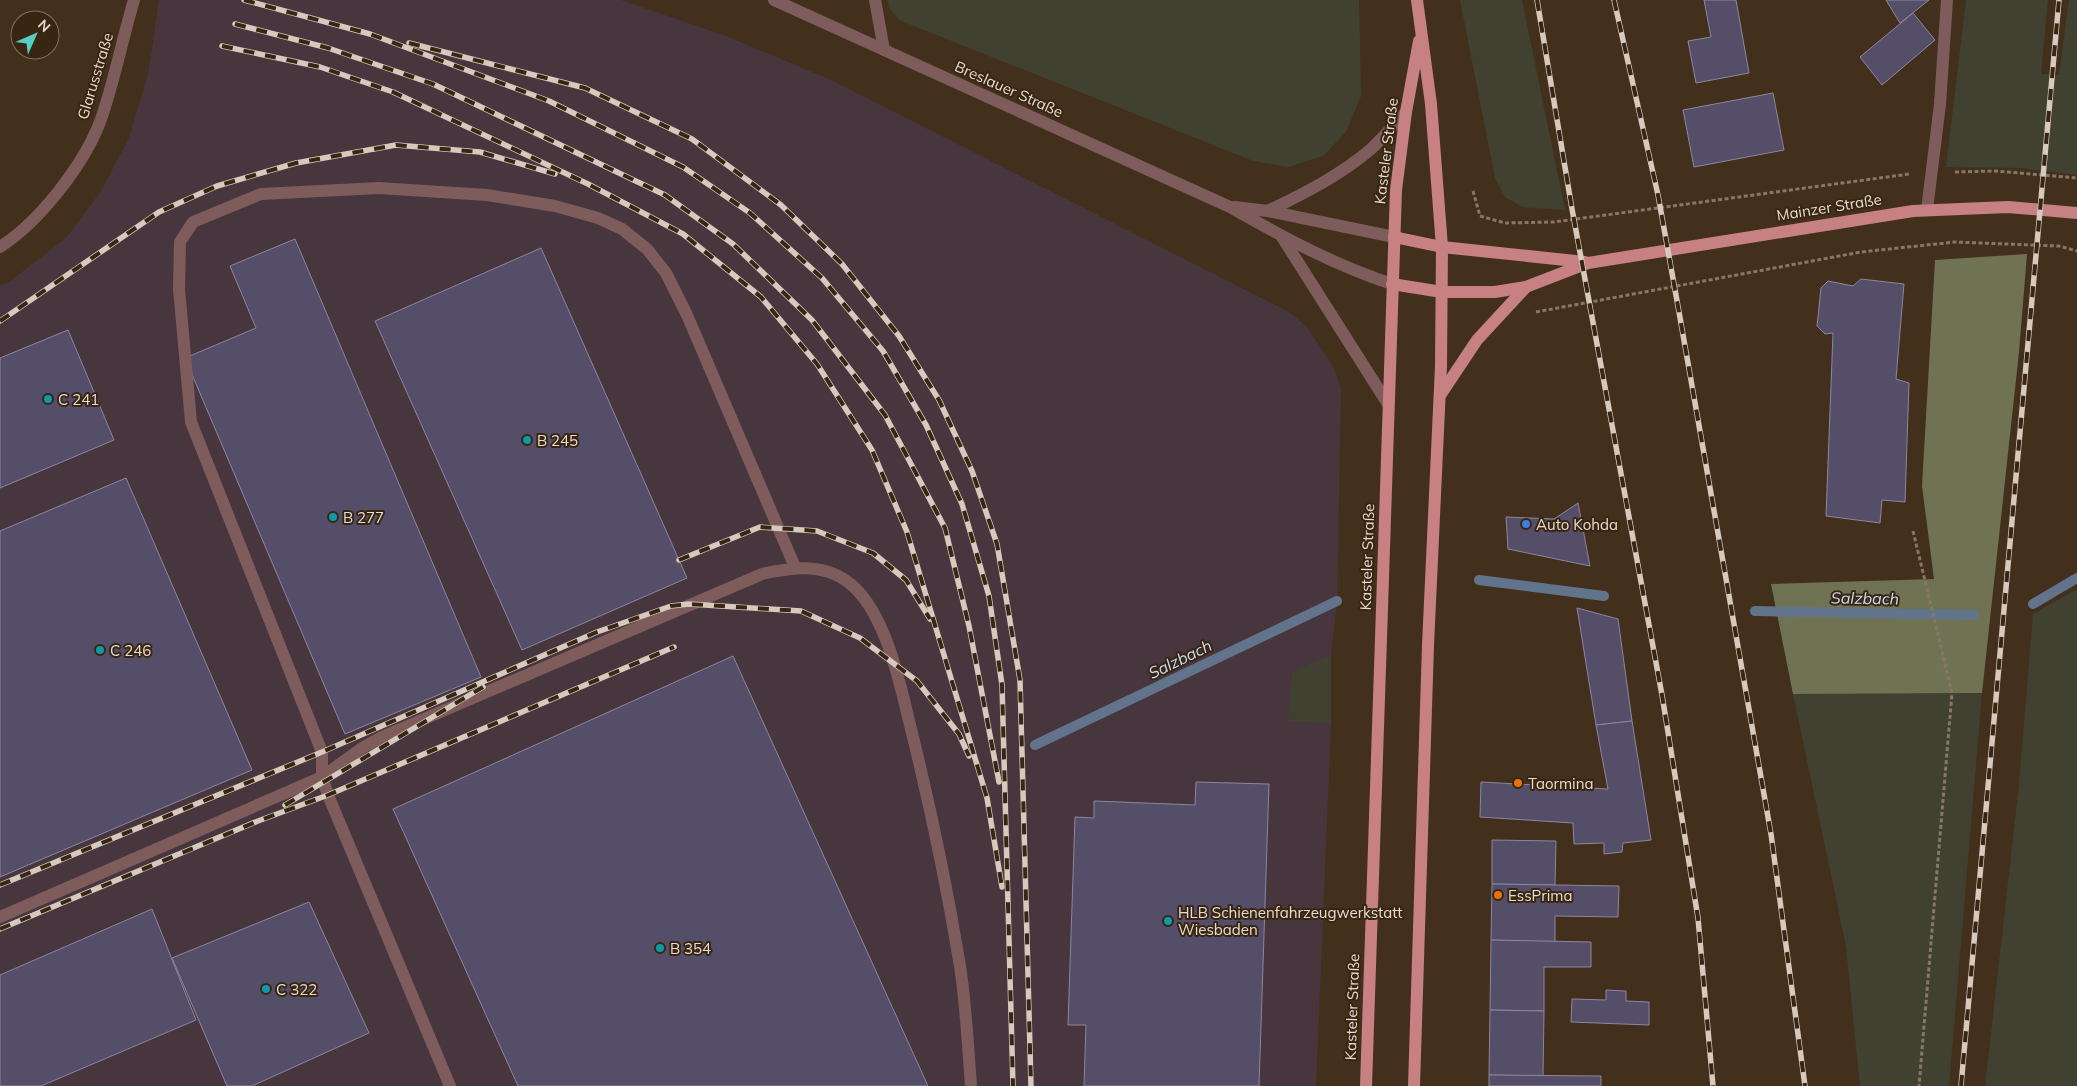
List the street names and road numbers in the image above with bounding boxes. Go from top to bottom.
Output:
street label: Glarusstraße [73,30,117,122]
street label: Breslauer Straße [952,57,1066,121]
street label: Kasteler Straße [1370,97,1402,205]
street label: Mainzer Straße [1775,189,1883,225]
street label: Kasteler Straße [1356,503,1378,611]
street label: Kasteler Straße [1341,953,1363,1061]

